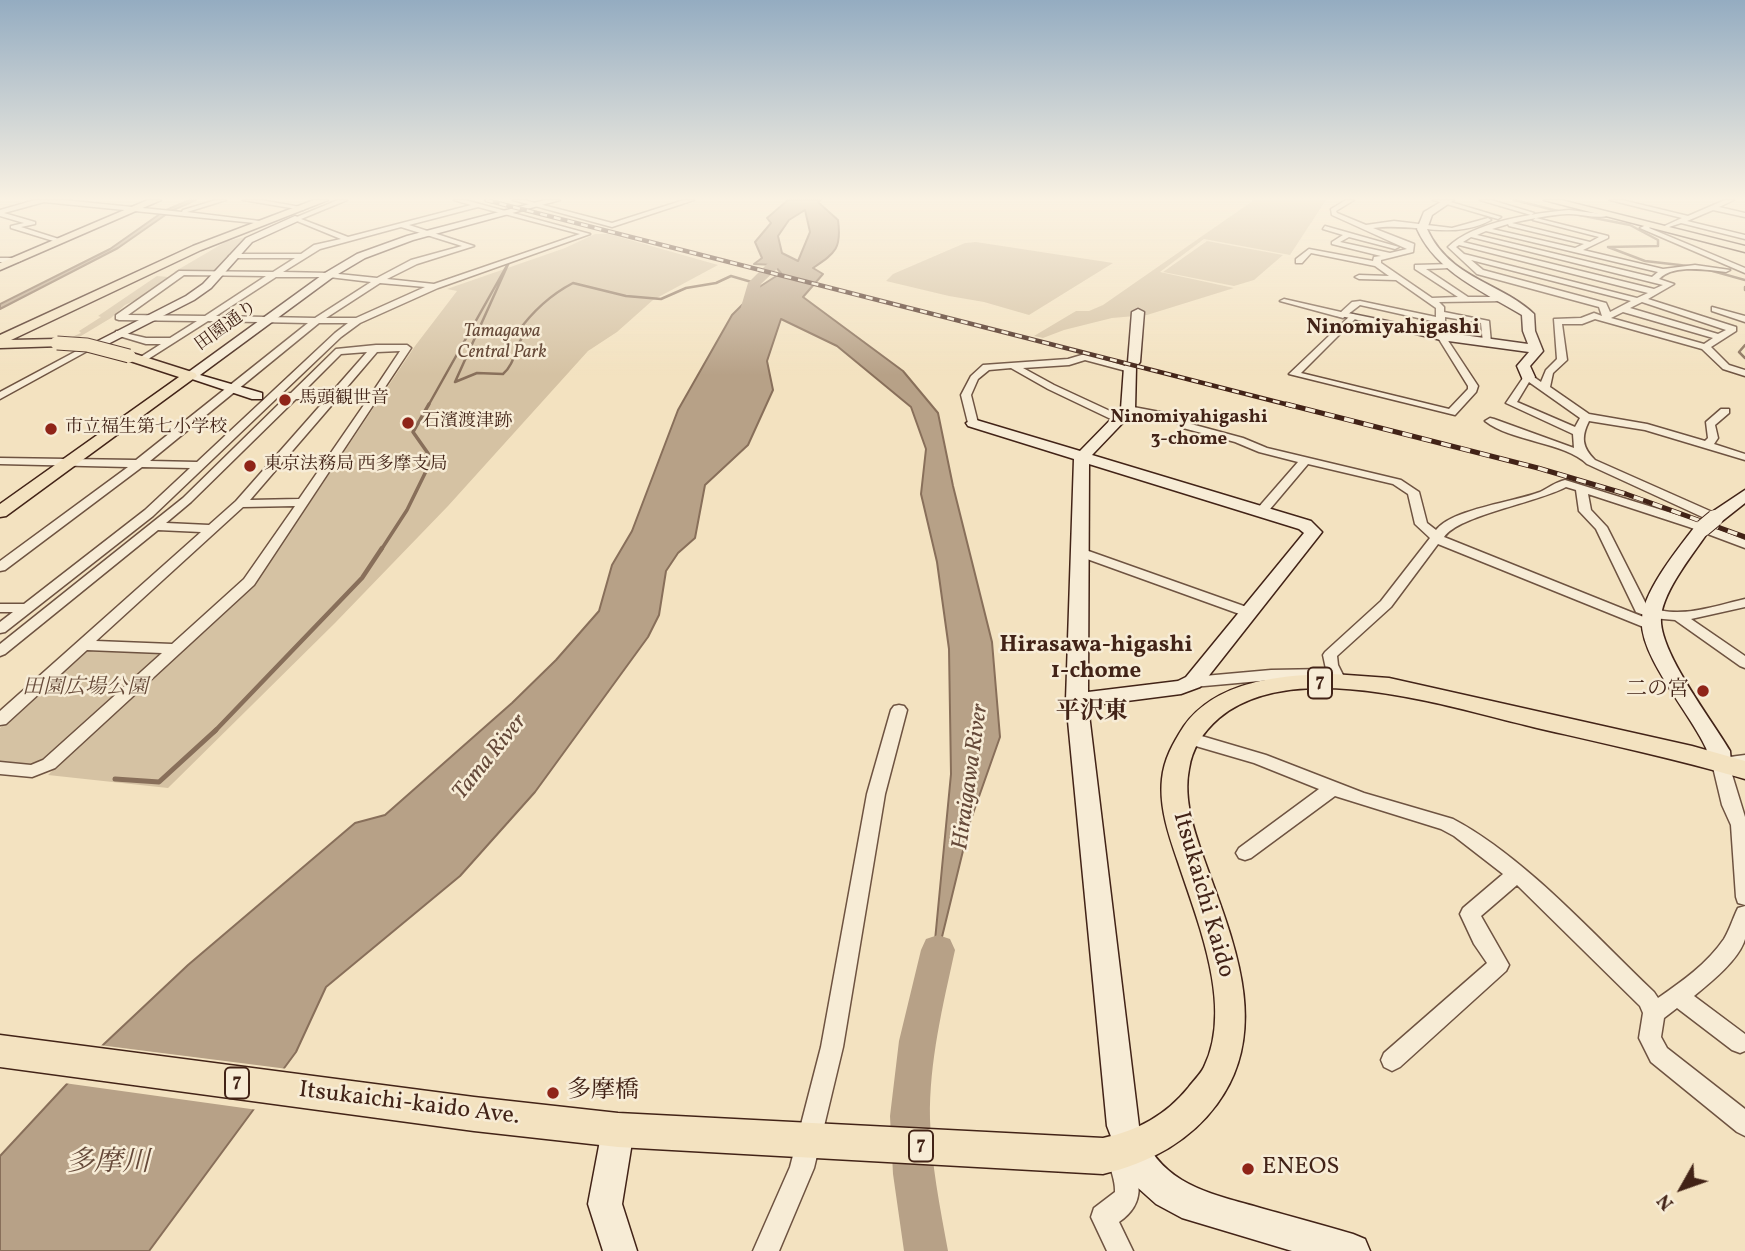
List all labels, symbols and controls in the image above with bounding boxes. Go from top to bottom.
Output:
street label: 田園通り [192,297,262,357]
district label: Ninomiyahigashi [1306,316,1480,342]
park label: Tamagawa Central Park [457,322,547,364]
place label: 馬頭観世音 [299,389,389,411]
marker: 馬頭観世音 [277,392,293,408]
district label: Ninomiyahigashi 3-chome [1110,408,1268,452]
place label: 石濱渡津跡 [422,412,512,434]
marker: 石濱渡津跡 [400,415,416,431]
place label: 市立福生第七小学校 [65,418,227,440]
marker: 市立福生第七小学校 [43,421,59,437]
place label: 東京法務局 西多摩支局 [264,455,448,477]
marker: 東京法務局 西多摩支局 [242,458,258,474]
district label: Hirasawa-higashi 1-chome [999,633,1193,687]
road number: 7 [1308,668,1332,698]
park label: 田園広場公園 [22,676,148,702]
place label: 二の宮 [1626,678,1689,704]
marker: 二の宮 [1695,683,1711,699]
district label: 平沢東 [1056,700,1128,728]
water label: Hiraigawa River [948,702,996,852]
water label: Tama River [448,709,534,807]
street label: Itsukaichi Kaido [1165,809,1239,981]
road number: 7 [225,1068,249,1098]
street label: Itsukaichi-kaido Ave. [297,1077,521,1133]
place label: 多摩橋 [567,1079,639,1107]
marker: 多摩橋 [545,1085,561,1101]
road number: 7 [909,1130,933,1162]
water label: 多摩川 [66,1148,150,1182]
north arrow [1647,1153,1717,1223]
place label: ENEOS [1262,1155,1339,1183]
marker: ENEOS [1240,1161,1256,1177]
text: N [1652,1188,1680,1215]

